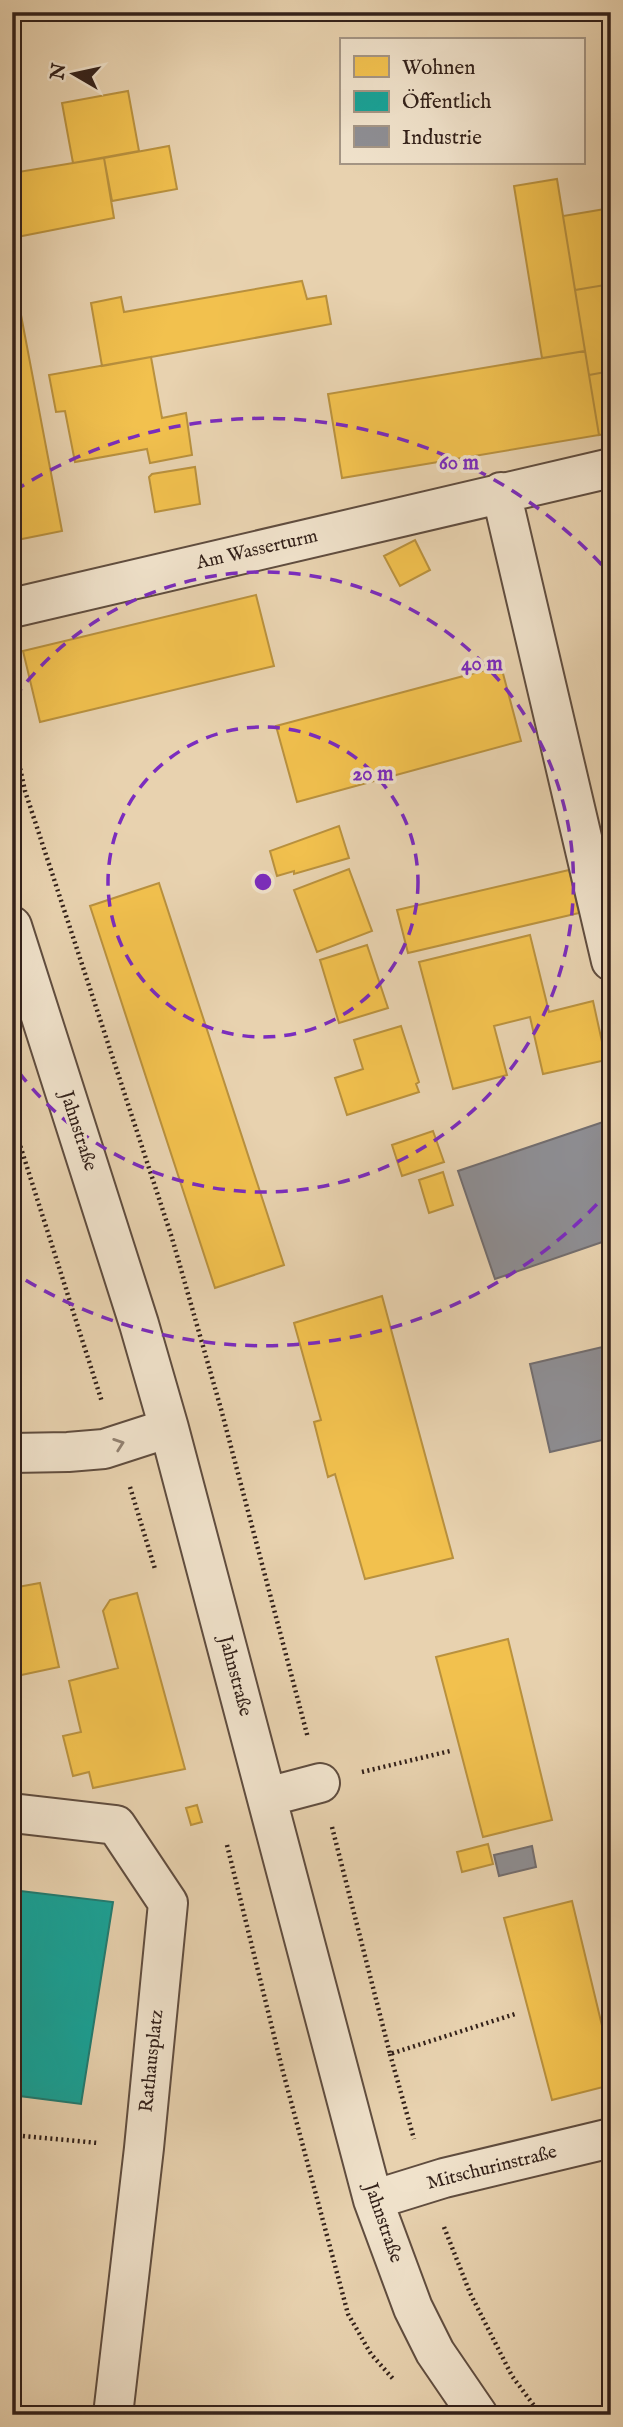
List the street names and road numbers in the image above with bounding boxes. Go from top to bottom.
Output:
street label: Am Wasserturm [193,524,320,576]
street label: Jahnstraße [53,1086,102,1174]
street label: Jahnstraße [212,1631,257,1719]
street label: Rathausplatz [135,2008,169,2113]
street label: Mitschurinstraße [424,2140,560,2196]
street label: Jahnstraße [358,2178,408,2266]

